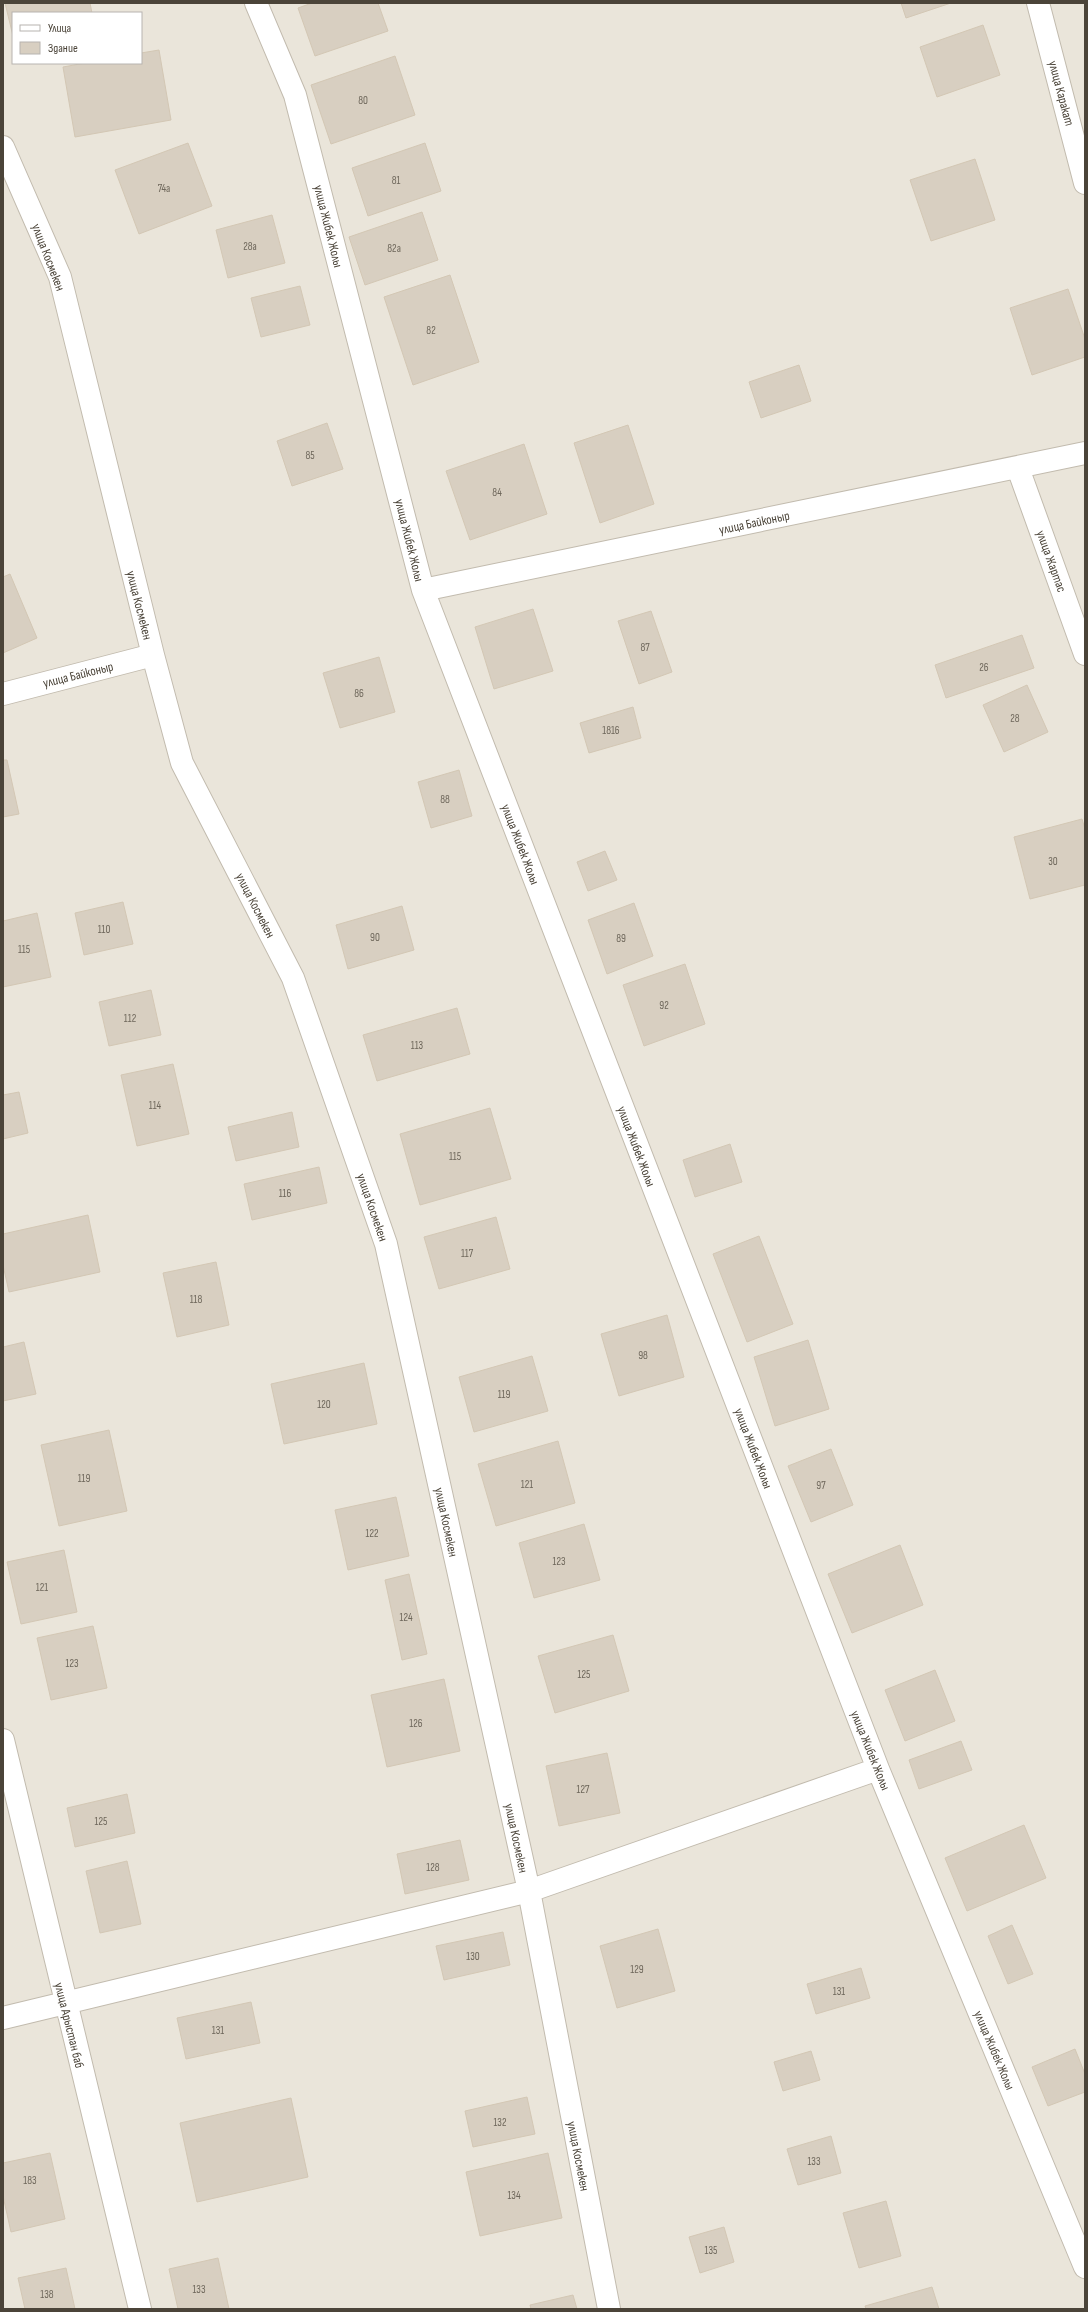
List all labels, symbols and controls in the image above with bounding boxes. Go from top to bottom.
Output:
legend [12,12,142,64]
text: Улица [48,21,72,36]
text: Здание [48,41,78,56]
street label: улица Каракат [1045,59,1077,128]
house number: 80 [358,94,368,107]
house number: 81 [392,174,400,187]
house number: 74а [158,182,170,195]
street label: улица Жибек Жолы [310,183,346,269]
street label: улица Космекен [28,221,68,293]
house number: 28а [243,240,257,253]
house number: 82а [387,242,401,255]
house number: 82 [426,324,436,337]
house number: 85 [305,449,315,462]
house number: 84 [492,486,502,499]
street label: улица Жибек Жолы [391,497,427,583]
street label: улица Байконыр [717,508,791,538]
street label: улица Жартас [1032,528,1070,595]
street label: улица Космекен [123,569,155,642]
house number: 87 [640,641,650,654]
street label: улица Байконыр [41,659,115,691]
house number: 26 [979,661,989,674]
house number: 86 [354,687,364,700]
house number: 28 [1010,712,1020,725]
house number: 1816 [602,724,620,737]
house number: 88 [440,793,450,806]
street label: улица Жибек Жолы [497,802,543,887]
house number: 30 [1048,855,1058,868]
street label: улица Космекен [232,870,278,941]
house number: 110 [98,923,110,936]
house number: 90 [370,931,380,944]
house number: 89 [616,932,626,945]
house number: 115 [18,943,30,956]
house number: 92 [659,999,669,1012]
house number: 112 [124,1012,137,1025]
house number: 113 [411,1039,424,1052]
house number: 114 [149,1099,162,1112]
street label: улица Жибек Жолы [613,1104,659,1189]
house number: 115 [449,1150,461,1163]
street label: улица Космекен [353,1171,391,1243]
house number: 116 [279,1187,291,1200]
house number: 117 [461,1247,474,1260]
house number: 118 [190,1293,202,1306]
house number: 98 [638,1349,648,1362]
house number: 119 [498,1388,510,1401]
house number: 120 [317,1398,331,1411]
street label: улица Жибек Жолы [730,1406,776,1491]
house number: 119 [78,1472,90,1485]
house number: 121 [521,1478,533,1491]
house number: 97 [816,1479,826,1492]
street label: улица Космекен [431,1486,461,1558]
house number: 122 [365,1527,379,1540]
house number: 123 [552,1555,566,1568]
house number: 121 [36,1581,48,1594]
house number: 124 [399,1611,413,1624]
house number: 123 [65,1657,79,1670]
house number: 125 [578,1668,590,1681]
street label: улица Жибек Жолы [847,1708,893,1793]
house number: 126 [409,1717,423,1730]
house number: 127 [577,1783,590,1796]
street label: улица Космекен [501,1802,531,1874]
house number: 125 [95,1815,107,1828]
house number: 128 [426,1861,440,1874]
house number: 130 [466,1950,480,1963]
house number: 129 [630,1963,644,1976]
street label: улица Арыстан баб [51,1981,87,2070]
house number: 131 [833,1985,845,1998]
street label: улица Жибек Жолы [970,2008,1018,2092]
house number: 131 [212,2024,224,2037]
house number: 132 [493,2116,507,2129]
street label: улица Космекен [563,2120,593,2192]
house number: 133 [807,2155,821,2168]
house number: 183 [23,2174,37,2187]
house number: 134 [507,2189,521,2202]
house number: 135 [705,2244,717,2257]
house number: 133 [192,2283,206,2296]
house number: 138 [40,2288,54,2301]

